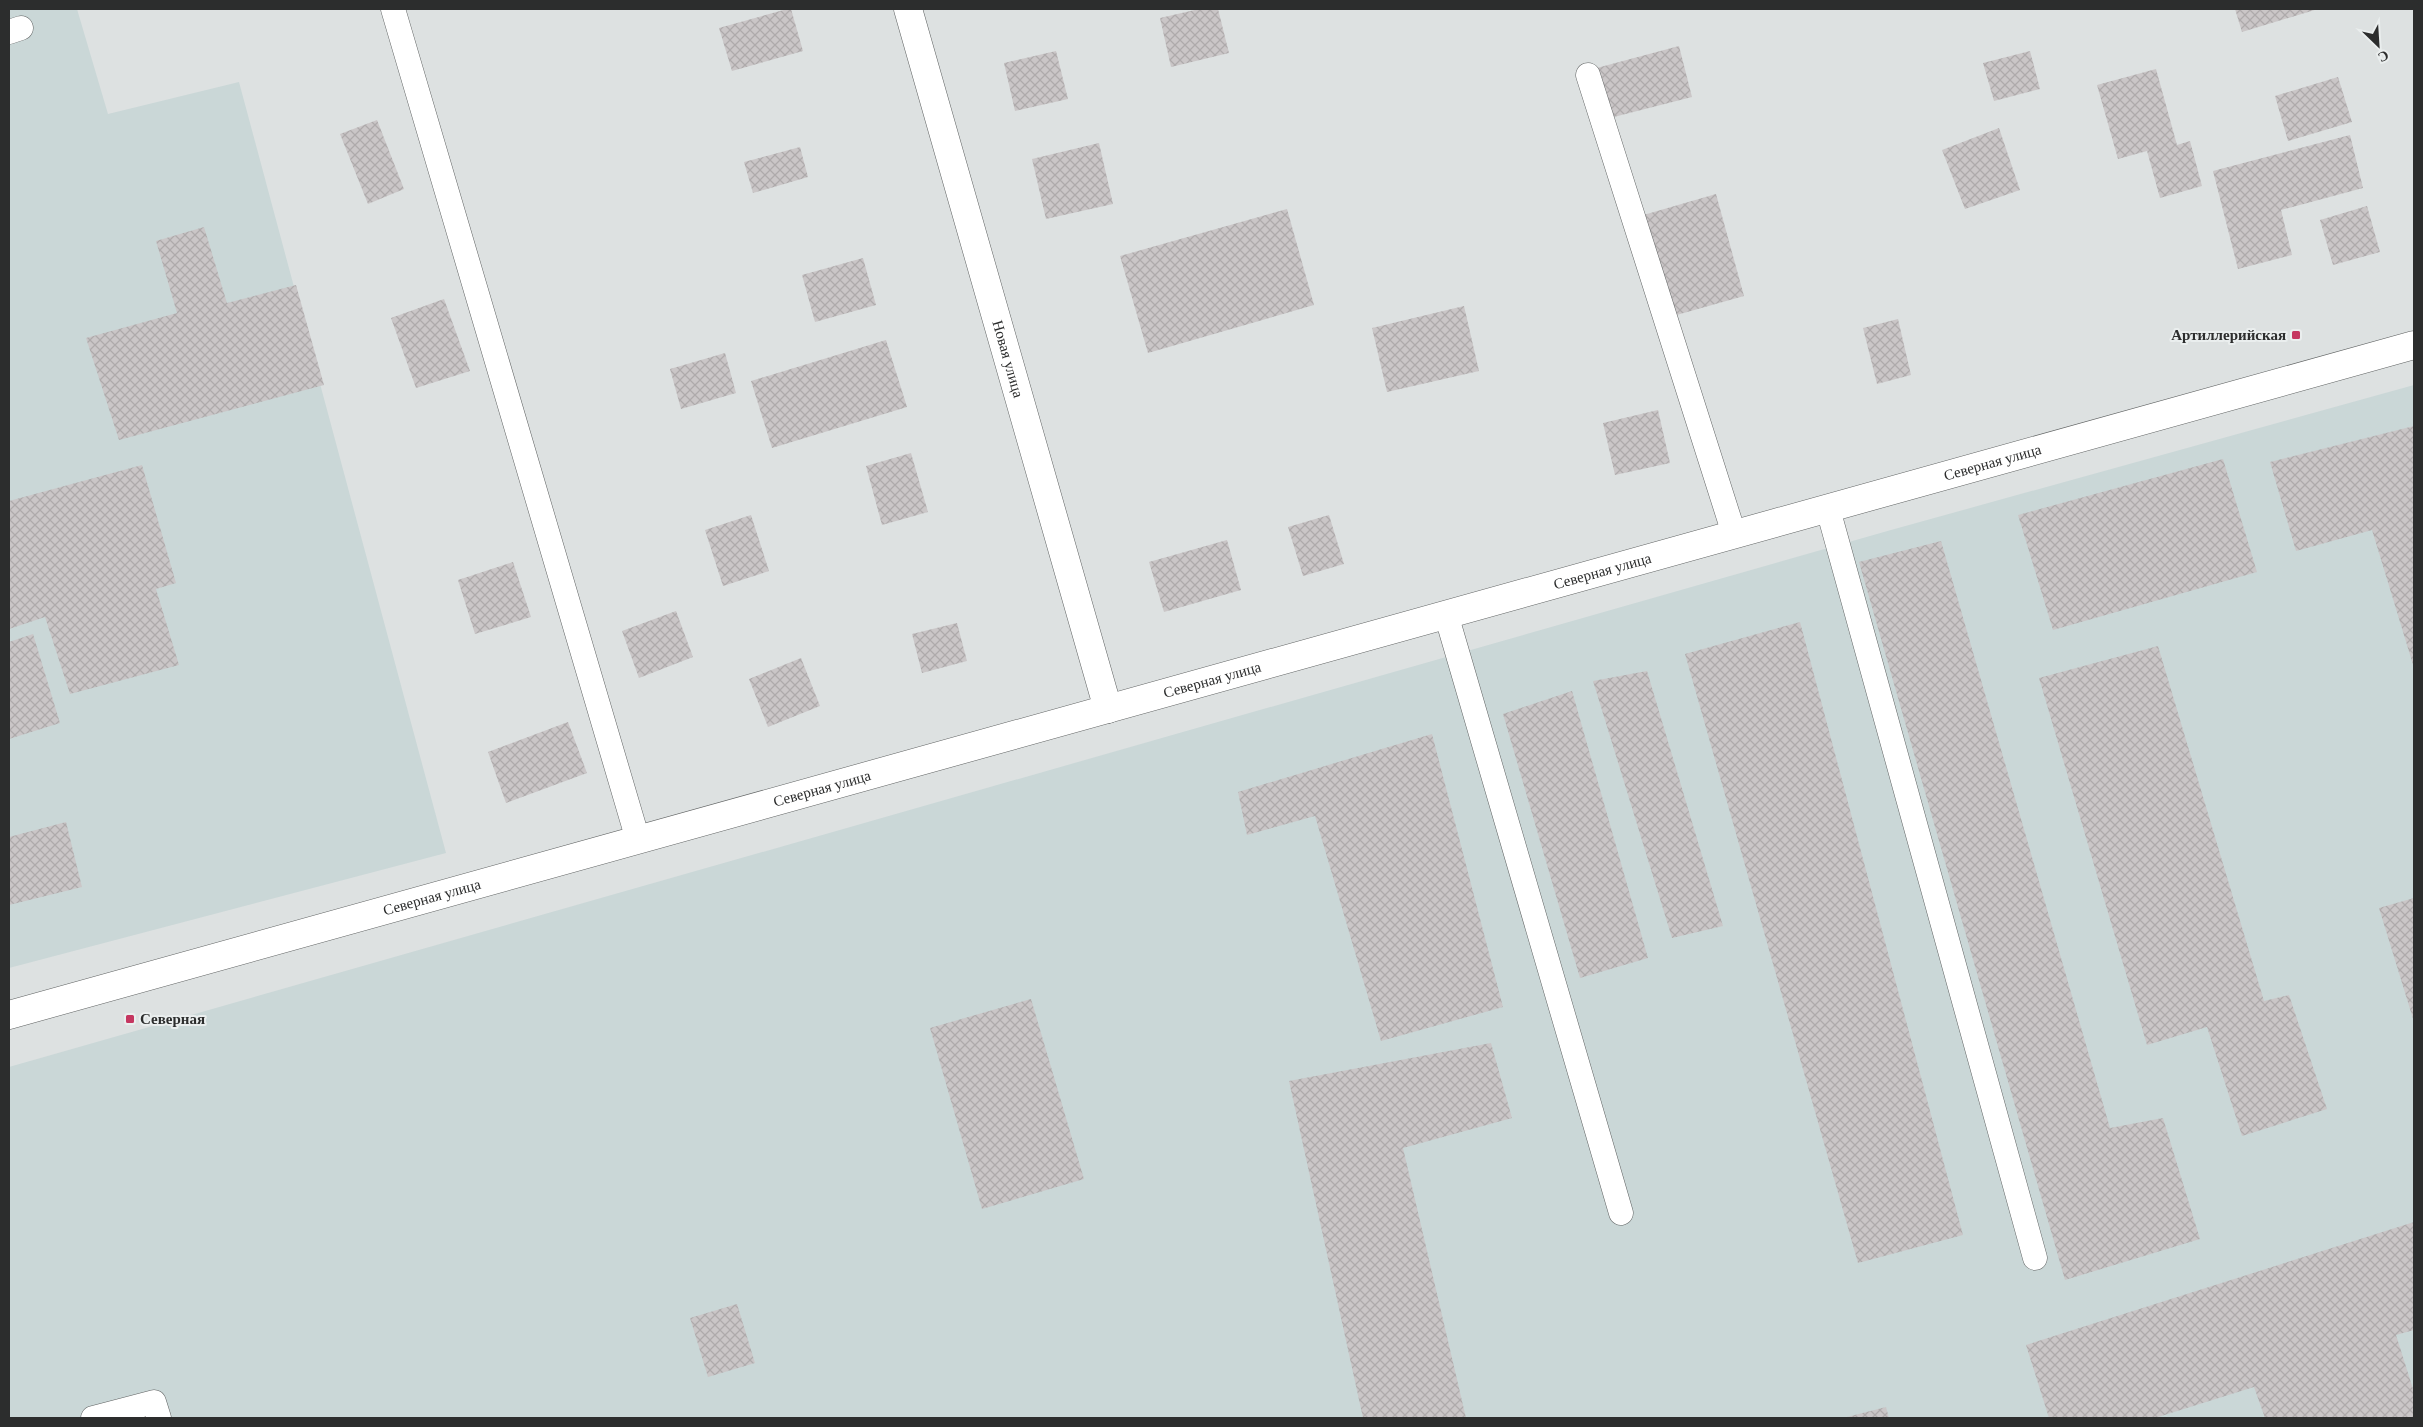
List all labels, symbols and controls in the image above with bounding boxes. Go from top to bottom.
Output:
north arrow [2353,20,2403,70]
text: С [2376,47,2391,65]
street label: Новая улица [989,319,1027,400]
place label: Артиллерийская [2171,327,2286,343]
marker: Артиллерийская [2290,329,2302,341]
street label: Северная улица [1942,441,2043,484]
street label: Северная улица [1552,550,1653,592]
street label: Северная улица [1162,659,1263,701]
street label: Северная улица [771,767,873,810]
street label: Северная улица [381,876,483,918]
place label: Северная [140,1011,205,1027]
marker: Северная [124,1013,136,1025]

